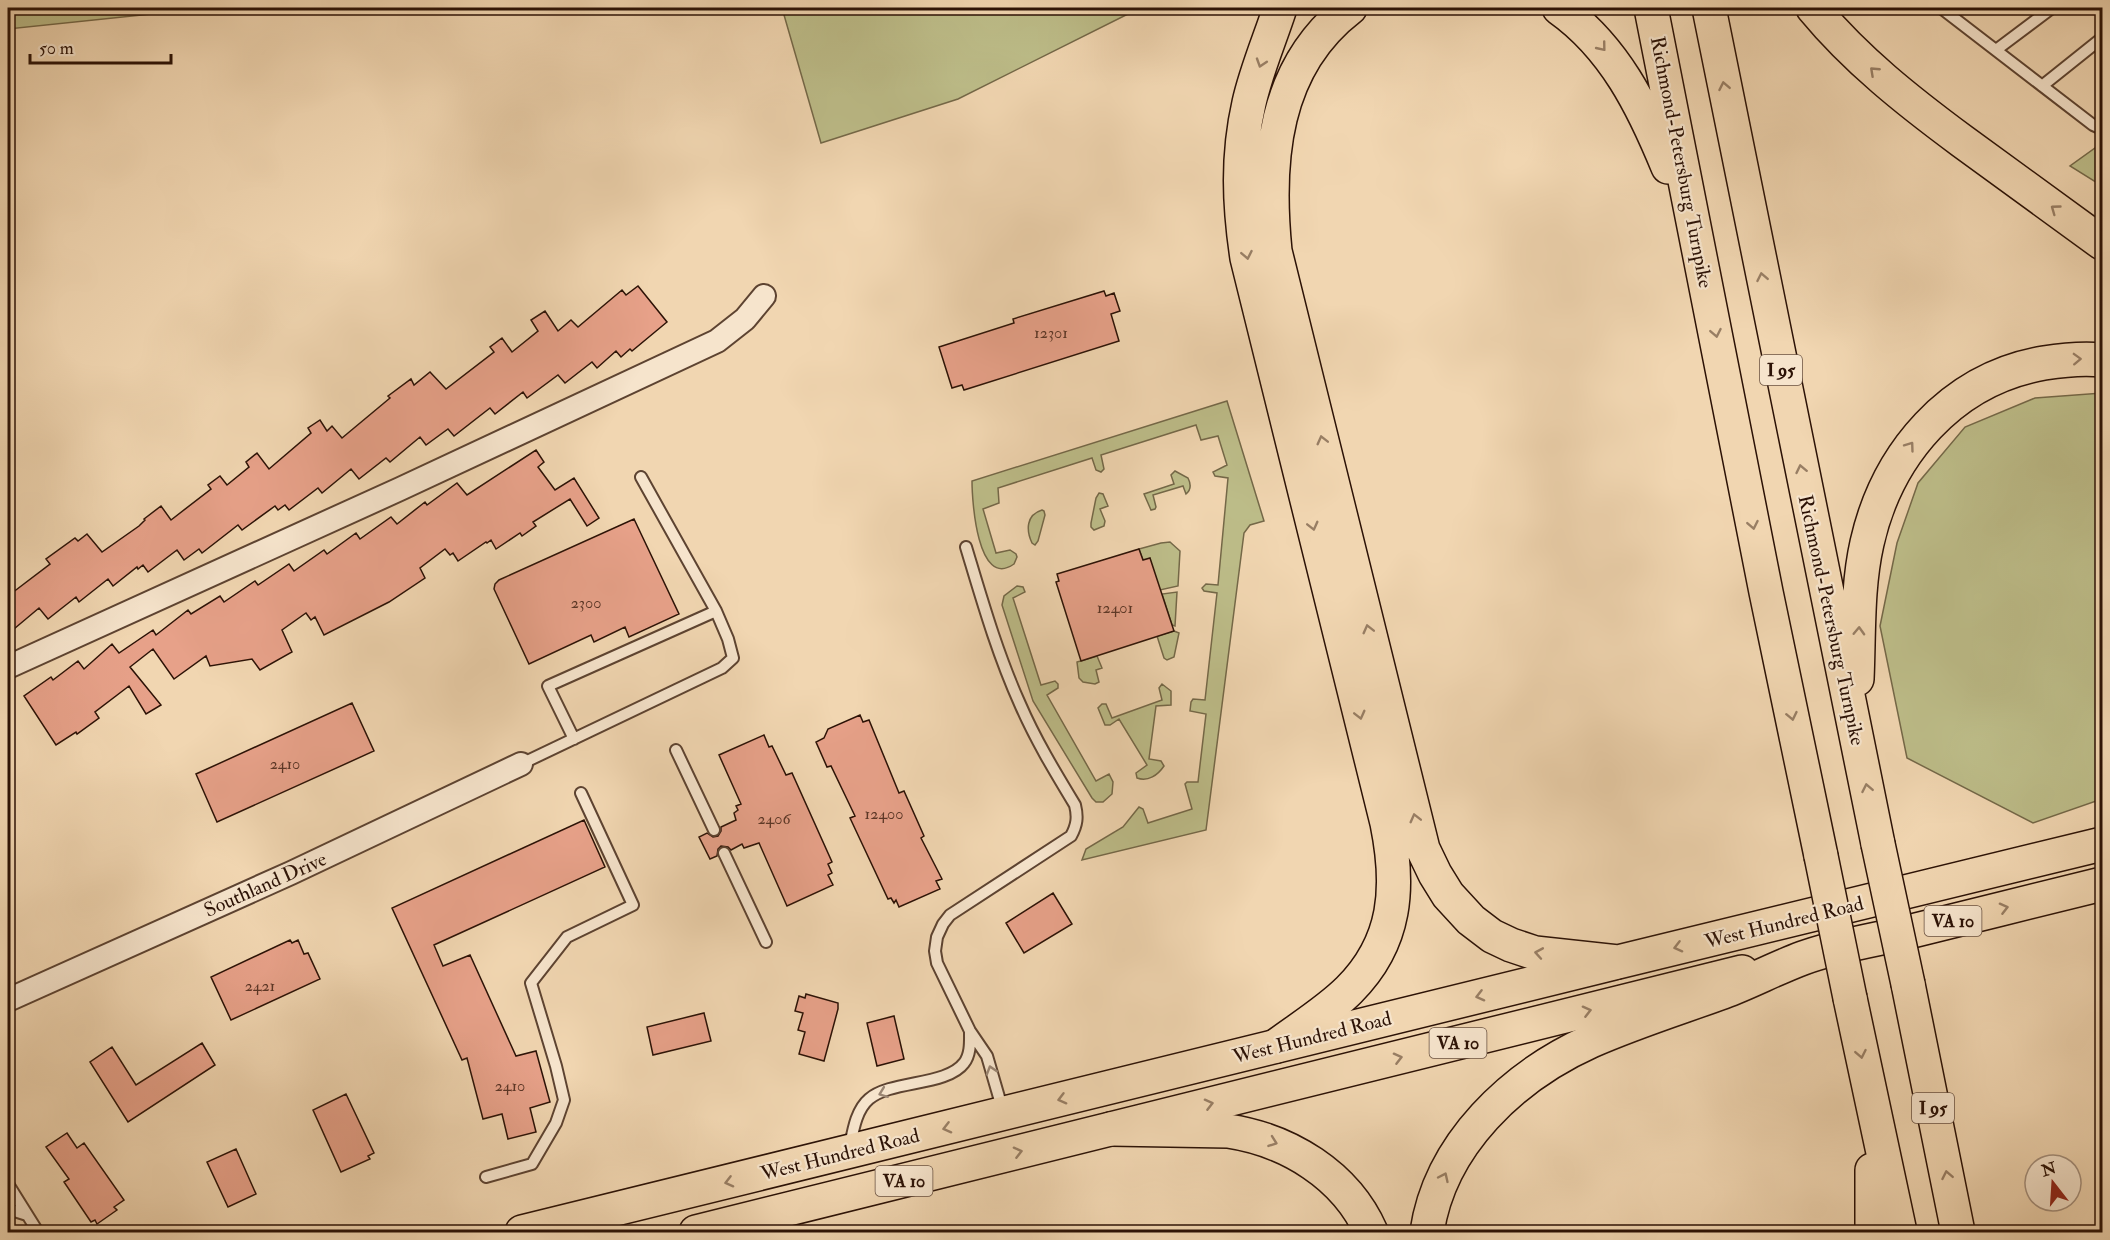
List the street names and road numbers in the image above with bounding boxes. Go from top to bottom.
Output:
street label: Richmond-Petersburg Turnpike [1644,34,1718,290]
road number: I 95 [1760,355,1802,385]
street label: Richmond-Petersburg Turnpike [1792,492,1870,748]
street label: Southland Drive [200,846,330,923]
street label: West Hundred Road [1701,891,1866,955]
road number: VA 10 [1924,906,1982,936]
street label: West Hundred Road [1229,1006,1394,1070]
road number: VA 10 [1430,1028,1486,1058]
road number: I 95 [1912,1093,1954,1123]
street label: West Hundred Road [757,1123,922,1187]
road number: VA 10 [876,1166,932,1196]

